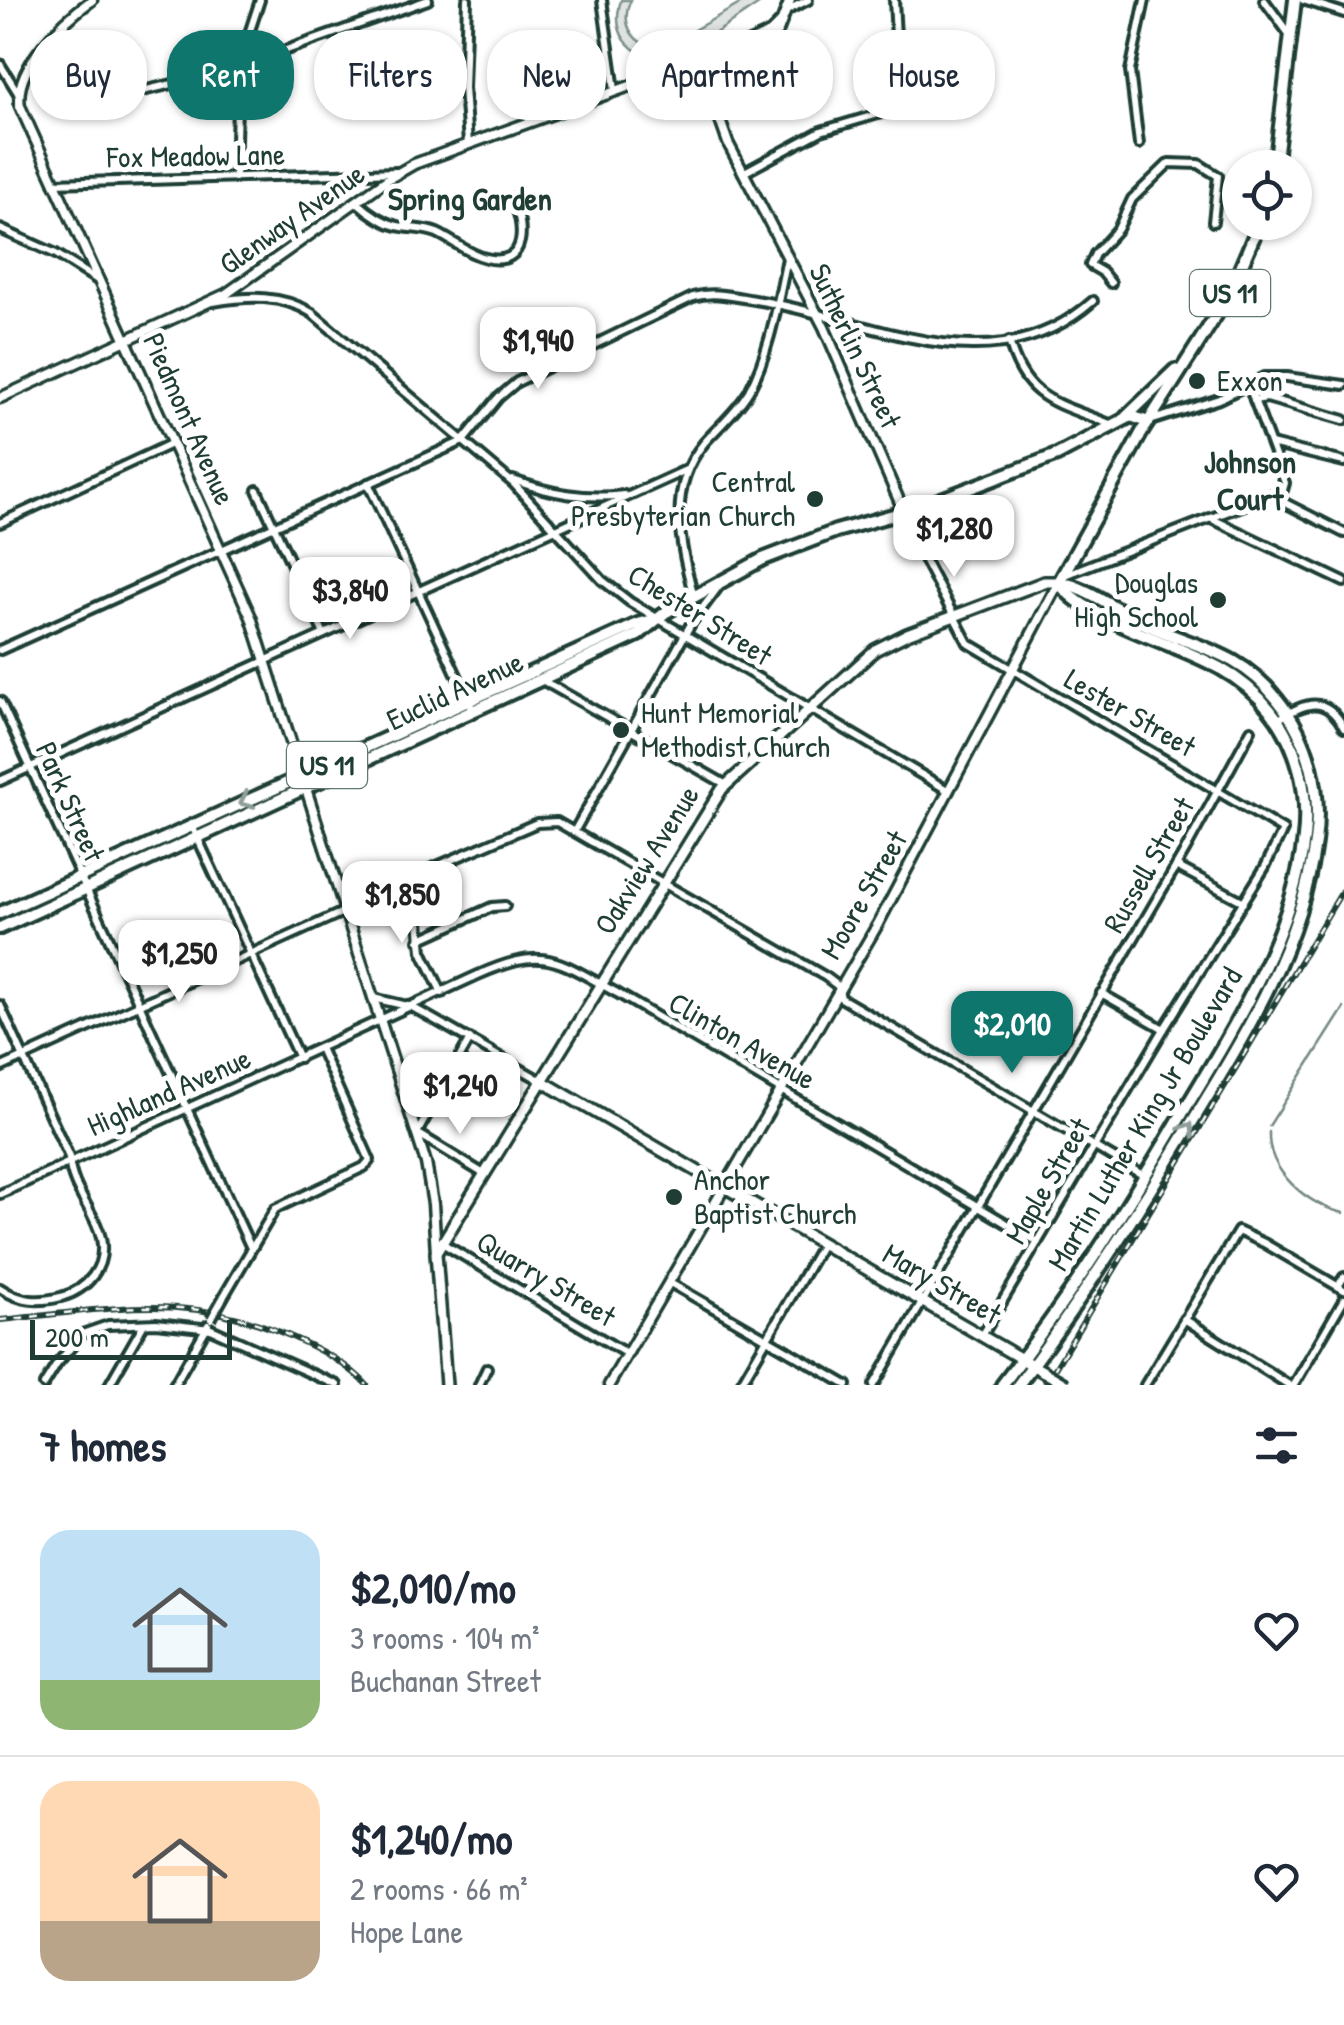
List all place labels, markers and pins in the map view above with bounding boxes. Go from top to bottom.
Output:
pin: $1,940 [457,307,619,392]
place label: Exxon [1217,360,1283,400]
marker: Exxon [1186,370,1208,392]
place label: Central Presbyterian Church [571,461,795,535]
marker: Central Presbyterian Church [804,488,826,510]
pin: $1,280 [873,495,1035,580]
pin: $3,840 [269,557,431,642]
place label: Douglas High School [1074,562,1198,636]
marker: Douglas High School [1207,589,1229,611]
place label: Hunt Memorial Methodist Church [641,692,830,766]
marker: Hunt Memorial Methodist Church [610,719,632,741]
pin: $1,850 [321,861,483,946]
pin: $1,250 [98,920,260,1005]
pin: $2,010 [931,991,1093,1076]
pin: $1,240 [379,1052,541,1137]
place label: Anchor Baptist Church [694,1159,856,1233]
marker: Anchor Baptist Church [663,1186,685,1208]

